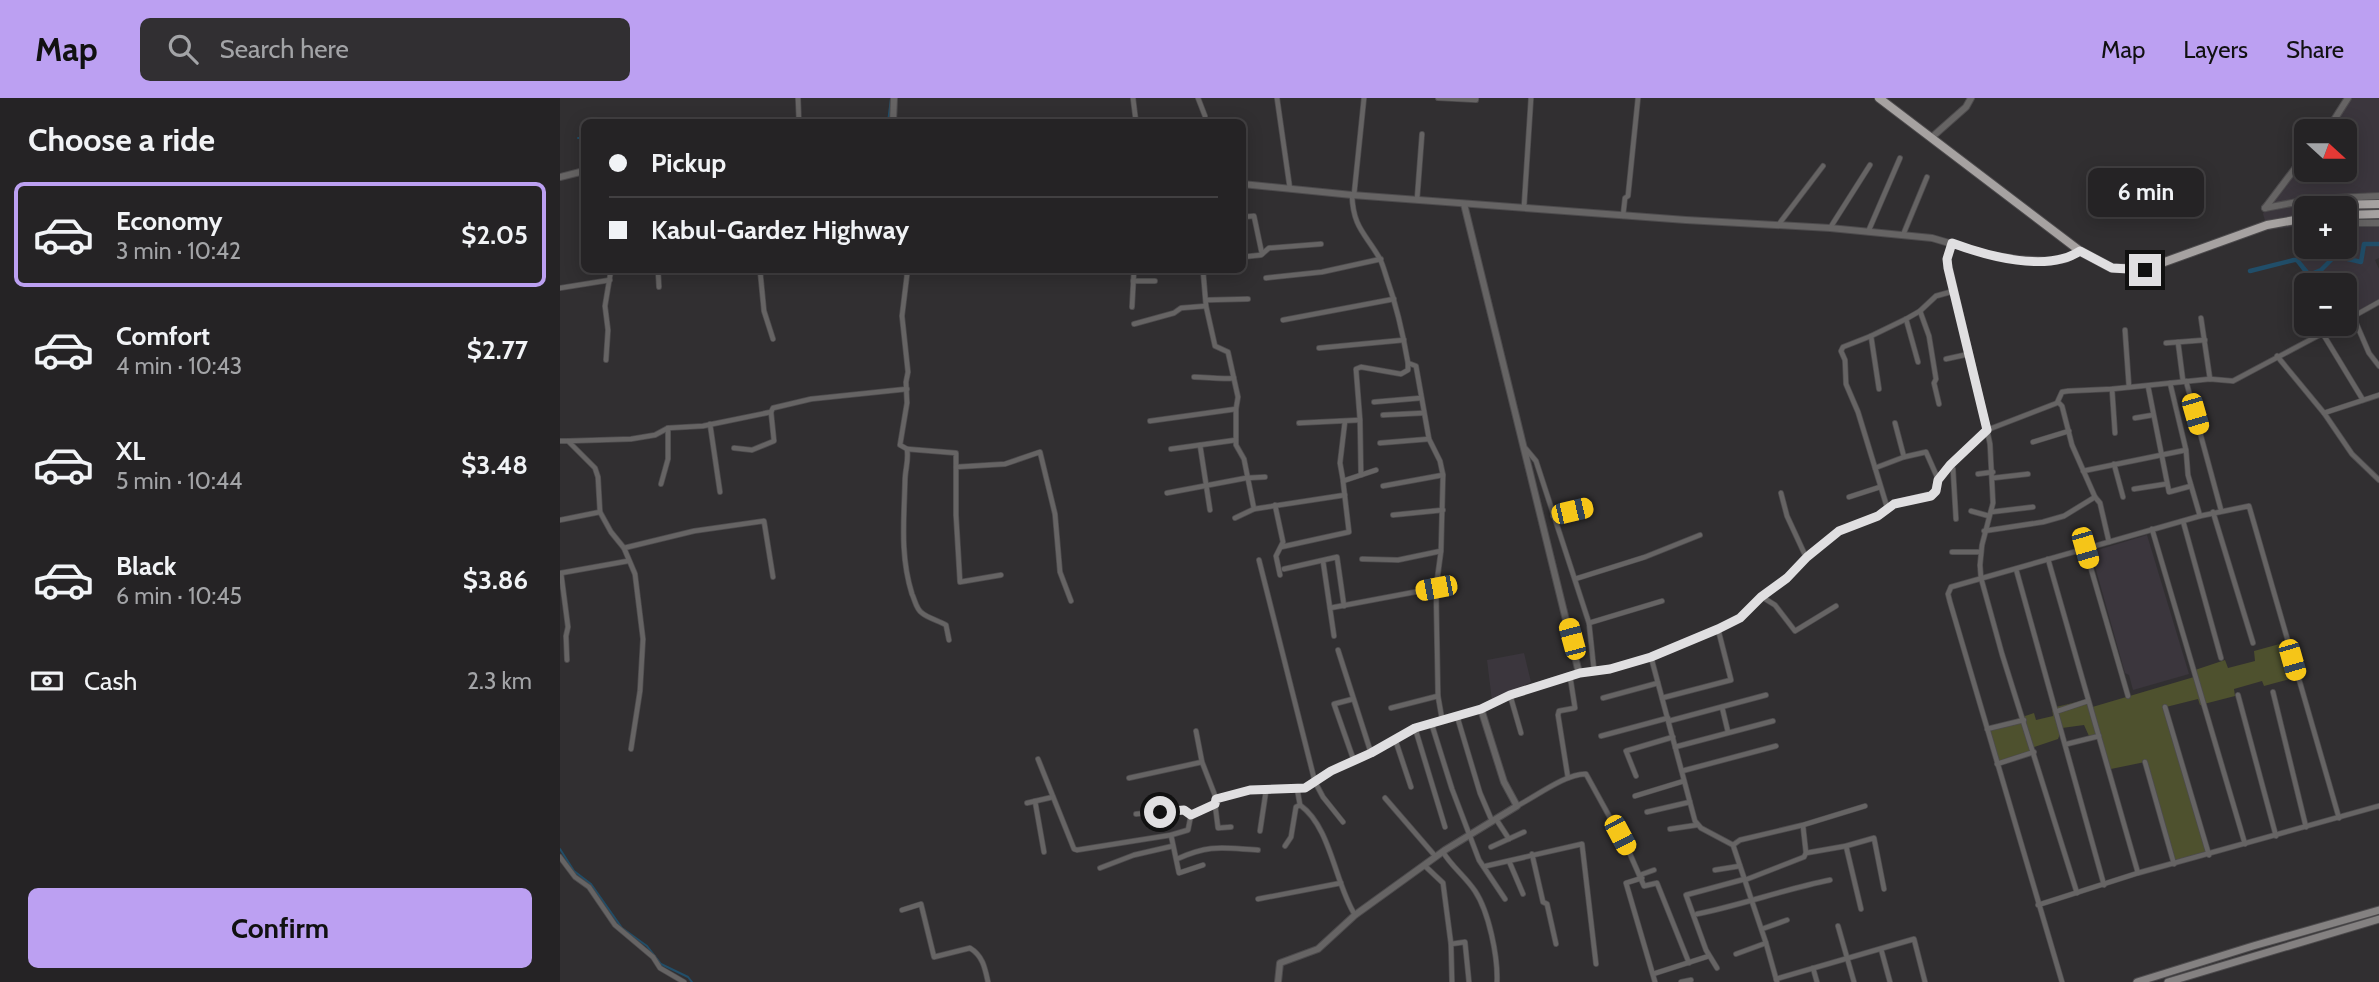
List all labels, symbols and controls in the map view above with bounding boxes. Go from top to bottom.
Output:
search box [140,18,630,81]
text: Map [35,29,98,69]
icon: search [164,30,202,68]
text: Search here [220,33,349,65]
text: Map [2101,35,2145,64]
text: Layers [2183,35,2248,64]
text: Share [2286,35,2344,64]
north arrow [2294,119,2357,182]
map controls [2294,119,2357,336]
text: Choose a ride [28,120,215,159]
text: Pickup [651,147,726,179]
callout: 6 min [2087,169,2203,218]
text: 6 min [2118,178,2174,206]
button: + [2294,196,2357,259]
icon: car [32,203,95,266]
text: Economy [116,205,222,237]
text: Kabul-Gardez Highway [651,214,909,246]
text: $2.05 [461,219,528,251]
text: 3 min · 10:42 [116,237,241,265]
route end [2129,254,2161,286]
button: − [2294,273,2357,336]
icon: car [32,318,95,381]
text: Comfort [116,320,210,352]
text: $2.77 [467,334,528,366]
text: 4 min · 10:43 [116,352,242,380]
car [2180,391,2211,437]
icon: car [32,433,95,496]
text: XL [116,435,145,467]
text: $3.48 [461,449,528,481]
text: 5 min · 10:44 [116,467,242,495]
car [1550,496,1595,526]
car [2070,525,2101,571]
icon: car [32,548,95,611]
text: Black [116,550,176,582]
text: $3.86 [463,564,528,596]
car [1414,574,1459,602]
text: 6 min · 10:45 [116,582,242,610]
car [1557,616,1588,662]
car [2277,637,2308,683]
icon: cash [28,662,66,700]
text: Cash [84,665,137,697]
text: 2.3 km [467,667,532,695]
route start [1144,796,1176,828]
car [1601,812,1640,858]
button: Confirm [28,888,532,968]

